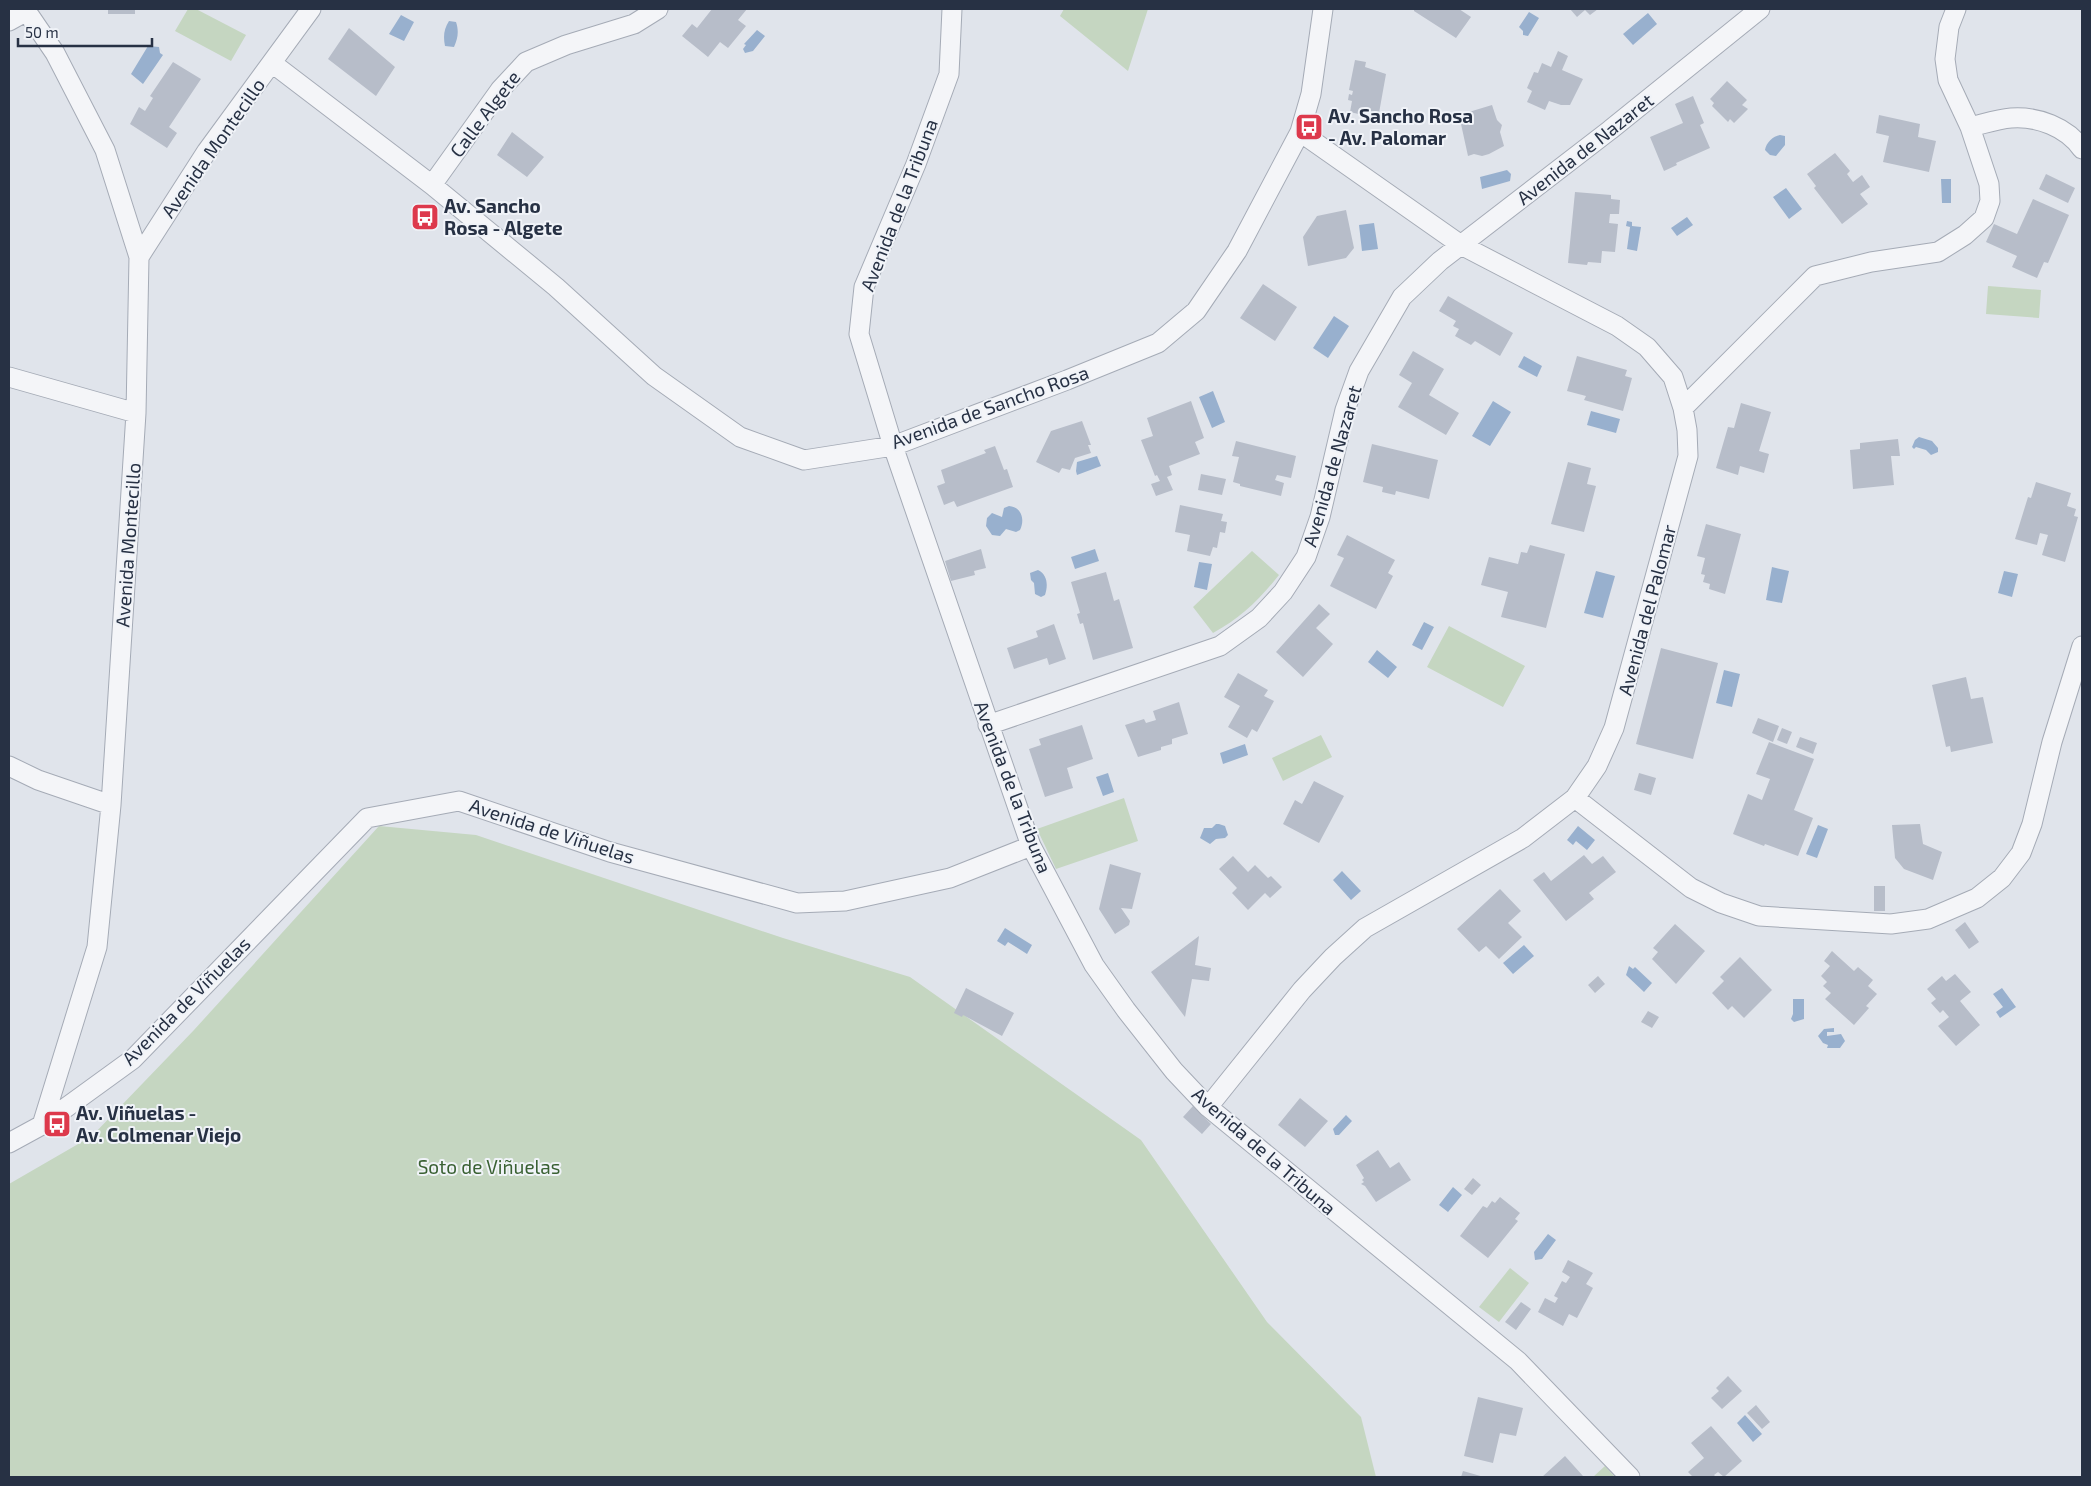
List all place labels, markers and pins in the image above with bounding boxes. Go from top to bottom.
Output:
place label: Av. Sancho Rosa - Av. Palomar [1328,104,1473,149]
bus stop icon: Av. Sancho Rosa - Av. Palomar [1294,112,1324,142]
place label: Av. Sancho Rosa - Algete [444,194,563,239]
bus stop icon: Av. Sancho Rosa - Algete [410,202,440,232]
place label: Av. Viñuelas - Av. Colmenar Viejo [76,1101,241,1146]
bus stop icon: Av. Viñuelas - Av. Colmenar Viejo [42,1109,72,1139]

